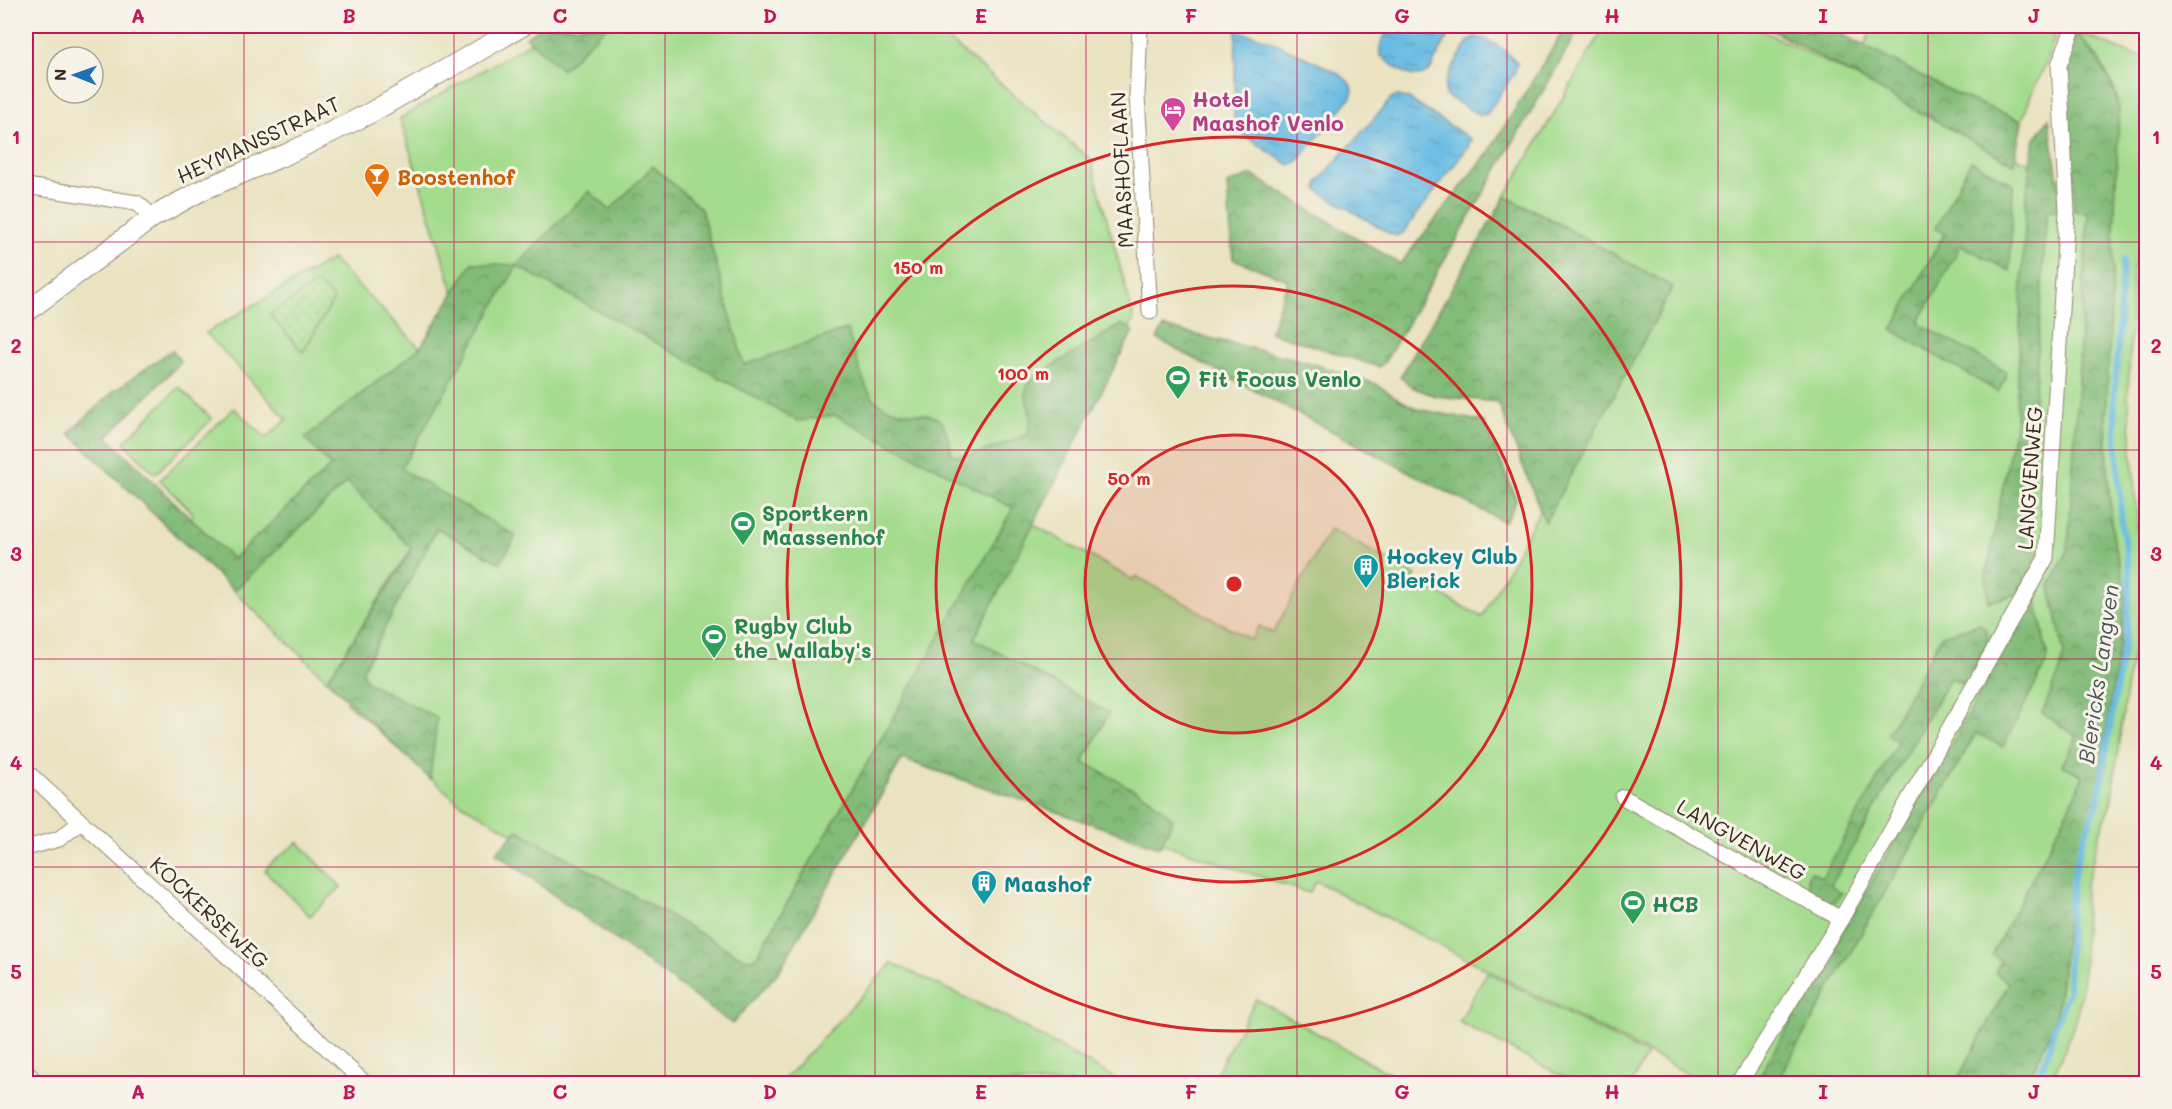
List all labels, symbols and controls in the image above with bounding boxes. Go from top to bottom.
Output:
text: A [131,2,145,28]
text: B [342,2,356,28]
text: C [553,2,568,28]
text: D [763,2,777,28]
text: E [975,2,987,28]
text: F [1185,2,1198,28]
text: G [1394,2,1410,28]
text: H [1604,2,1620,28]
text: I [1818,2,1828,28]
text: J [2027,2,2041,28]
north arrow [45,45,105,105]
text: N [49,68,70,81]
place label: Hotel Maashof Venlo [1192,85,1344,136]
street label: HEYMANSSTRAAT [172,89,344,189]
street label: MAASHOFLAAN [1103,91,1139,249]
hotel icon: Hotel Maashof Venlo [1158,95,1188,133]
text: 1 [12,123,20,149]
text: 1 [2152,123,2160,149]
bar icon: Boostenhof [362,161,392,199]
place label: Boostenhof [397,163,516,190]
text: 150 m [893,255,943,279]
text: 2 [10,332,22,358]
text: 2 [2150,332,2162,358]
text: 100 m [997,361,1049,385]
sports icon: Fit Focus Venlo [1163,363,1193,401]
place label: Fit Focus Venlo [1198,365,1362,392]
street label: LANGVENWEG [2011,405,2047,551]
text: 50 m [1108,466,1150,490]
place label: Sportkern Maassenhof [762,499,885,550]
sports icon: Sportkern Maassenhof [728,509,758,547]
text: 3 [10,540,22,566]
text: 3 [2150,540,2162,566]
place label: Hockey Club Blerick [1386,542,1518,593]
building icon: Hockey Club Blerick [1351,552,1381,590]
centre of rings [1224,574,1244,594]
water label: Blericks Langven [2071,583,2125,765]
place label: Rugby Club the Wallaby's [734,612,872,664]
sports icon: Rugby Club the Wallaby's [699,622,729,660]
text: 4 [10,749,23,775]
text: 4 [2150,749,2163,775]
street label: LANGVENWEG [1673,792,1811,886]
street label: KOCKERSEWEG [145,850,275,974]
building icon: Maashof [969,868,999,906]
place label: Maashof [1004,870,1092,897]
sports icon: HCB [1618,888,1648,926]
place label: HCB [1652,890,1699,917]
text: 5 [10,958,22,984]
text: 5 [2150,958,2162,984]
text: A [131,1078,145,1104]
text: B [342,1078,356,1104]
text: C [553,1078,568,1104]
text: D [763,1078,777,1104]
text: E [975,1078,987,1104]
text: F [1185,1078,1198,1104]
text: G [1394,1078,1410,1104]
text: H [1604,1078,1620,1104]
text: I [1818,1078,1828,1104]
text: J [2027,1078,2041,1104]

